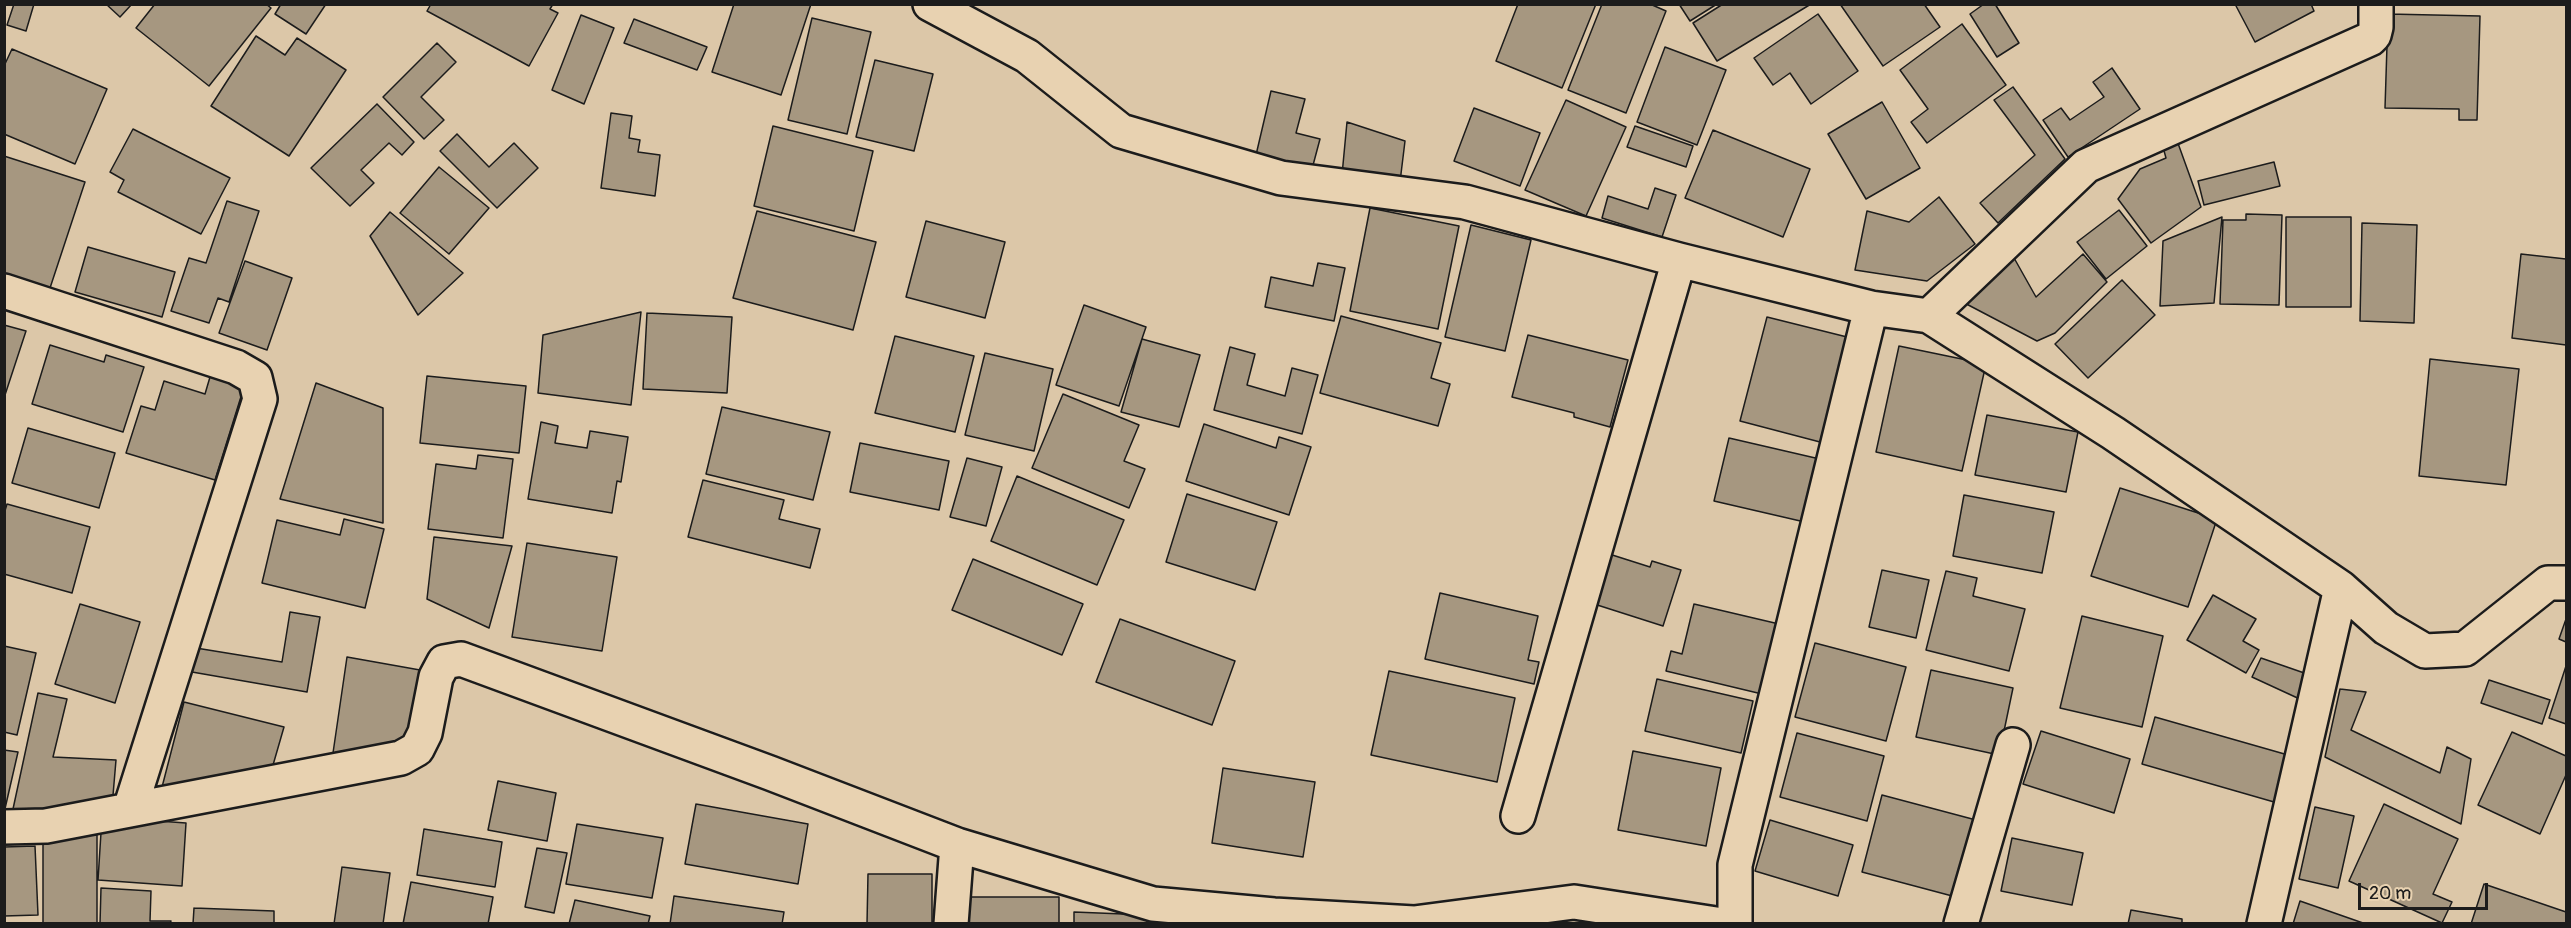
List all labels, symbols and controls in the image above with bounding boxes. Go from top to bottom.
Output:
scale bar [2361,871,2492,909]
text: 20 m [2369,882,2411,905]

